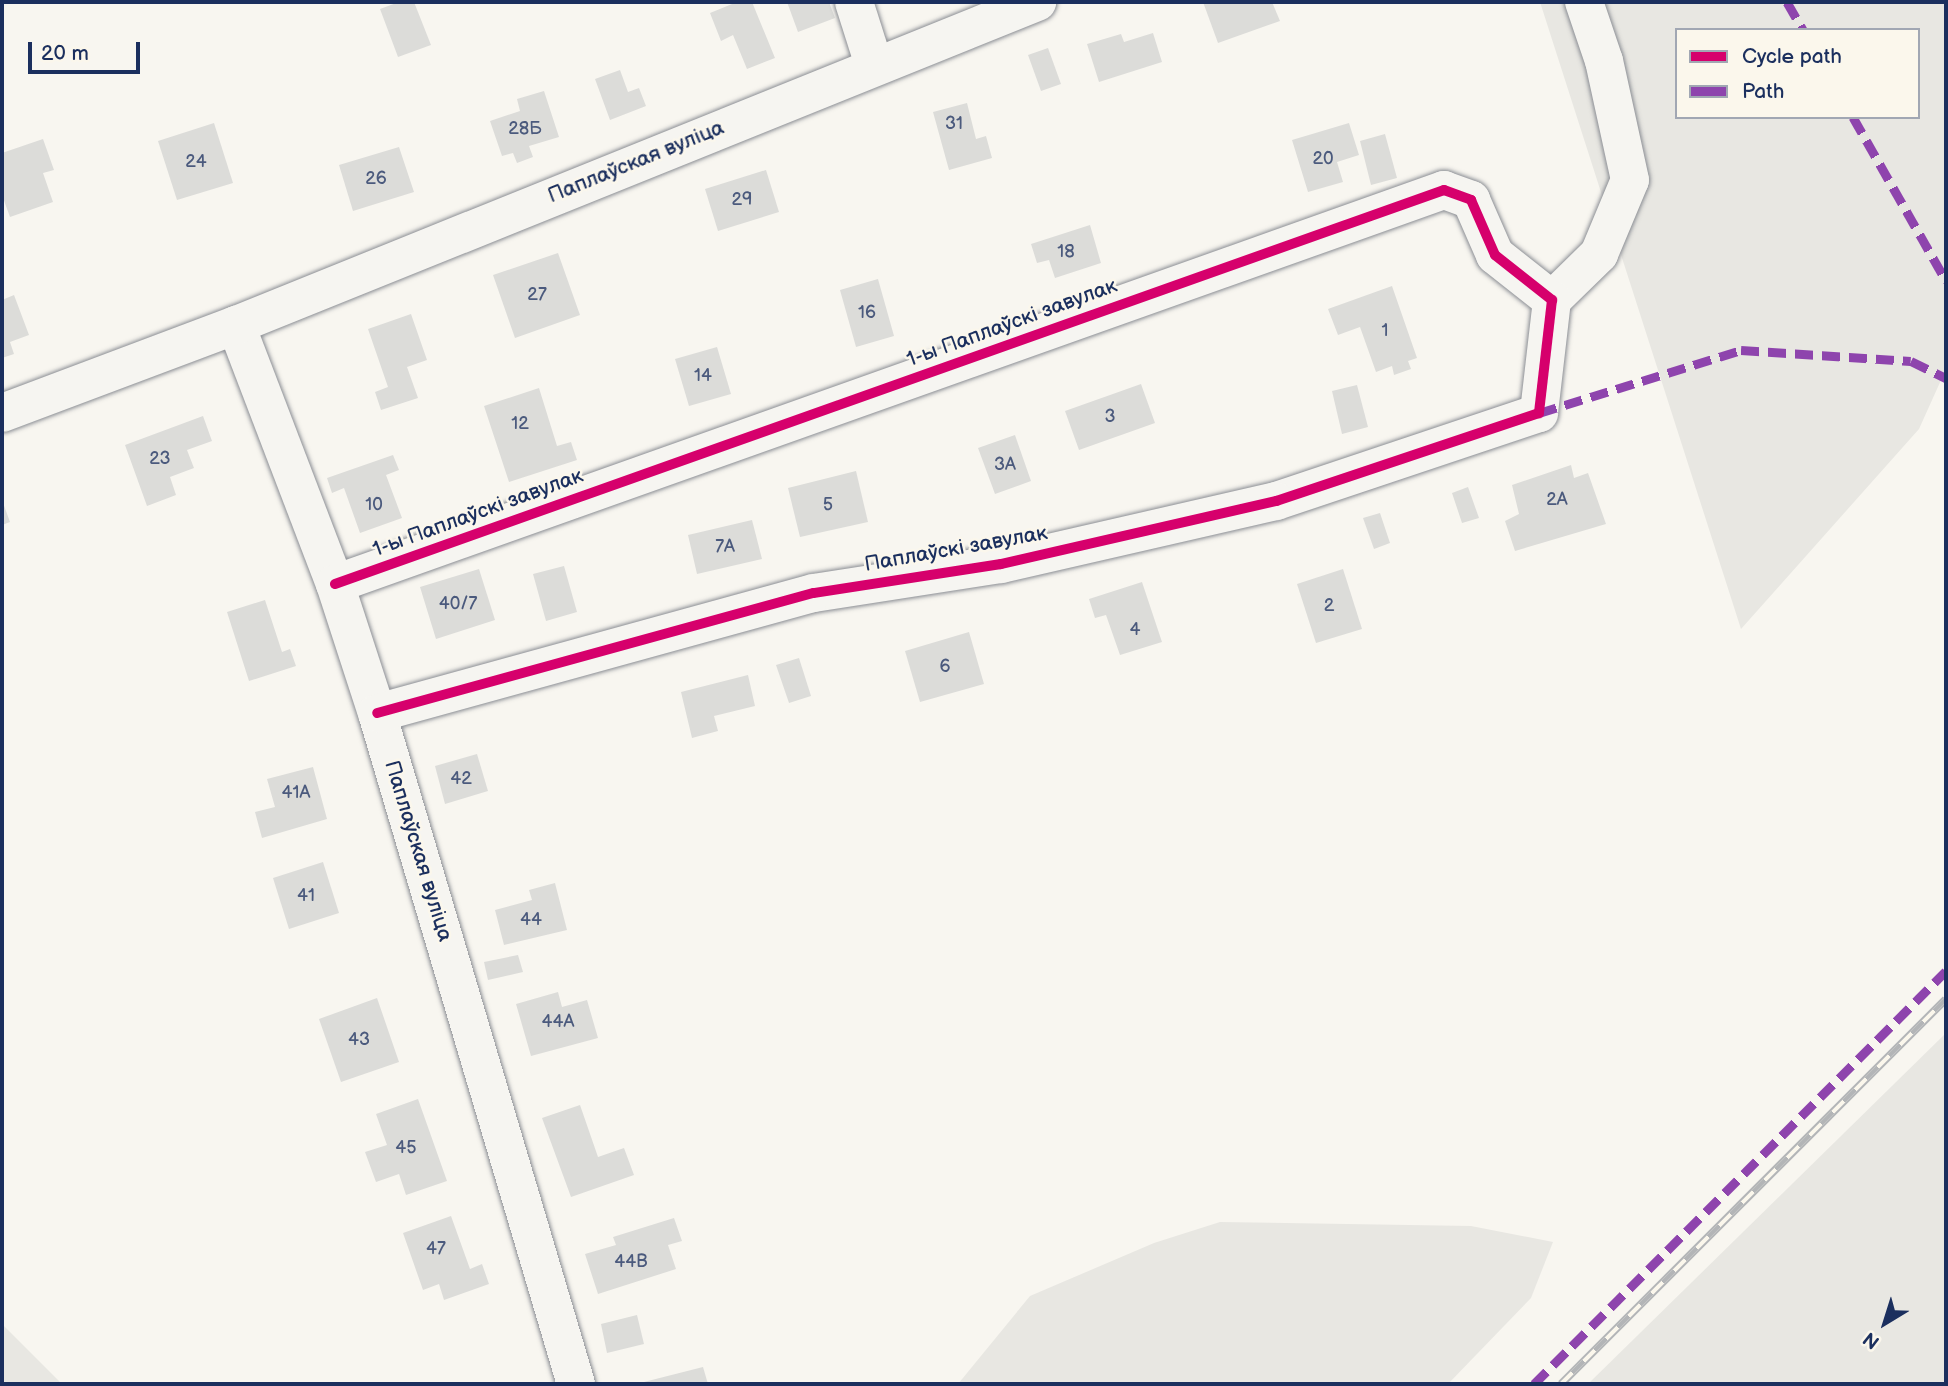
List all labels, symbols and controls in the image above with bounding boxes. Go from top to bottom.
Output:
scale bar [32,28,144,72]
legend [1675,28,1920,119]
text: 20 m [41,41,89,66]
text: Cycle path [1742,44,1842,69]
text: Path [1742,79,1784,104]
house number: 31 [945,113,963,135]
street label: Паплаўская вуліца [544,115,728,209]
house number: 28Б [508,118,542,140]
house number: 20 [1312,148,1334,170]
house number: 24 [185,151,207,173]
house number: 26 [365,168,387,190]
house number: 29 [731,189,753,211]
house number: 18 [1057,241,1075,263]
street label: 1-ы Паплаўскі завулак [903,273,1121,373]
house number: 27 [527,284,547,306]
house number: 16 [858,302,876,324]
house number: 1 [1382,320,1388,342]
house number: 14 [694,365,712,387]
house number: 3 [1104,406,1116,428]
house number: 12 [511,413,529,435]
house number: 23 [149,448,171,470]
house number: 3А [994,454,1016,476]
street label: 1-ы Паплаўскі завулак [369,463,587,563]
house number: 2А [1546,489,1568,511]
house number: 10 [365,494,383,516]
house number: 5 [823,494,833,516]
street label: Паплаўскі завулак [863,520,1049,578]
house number: 7А [715,536,735,558]
house number: 40/7 [439,593,477,615]
house number: 2 [1324,595,1334,617]
house number: 4 [1130,619,1140,641]
house number: 6 [940,656,950,678]
street label: Паплаўская вуліца [379,758,457,944]
house number: 42 [450,768,472,790]
house number: 41А [282,782,310,804]
house number: 41 [297,885,315,907]
house number: 44 [520,909,542,931]
house number: 44А [542,1011,574,1033]
house number: 43 [348,1029,370,1051]
house number: 45 [395,1137,417,1159]
house number: 47 [426,1238,446,1260]
house number: 44В [614,1251,648,1273]
north arrow [1850,1288,1920,1358]
text: N [1859,1326,1884,1353]

